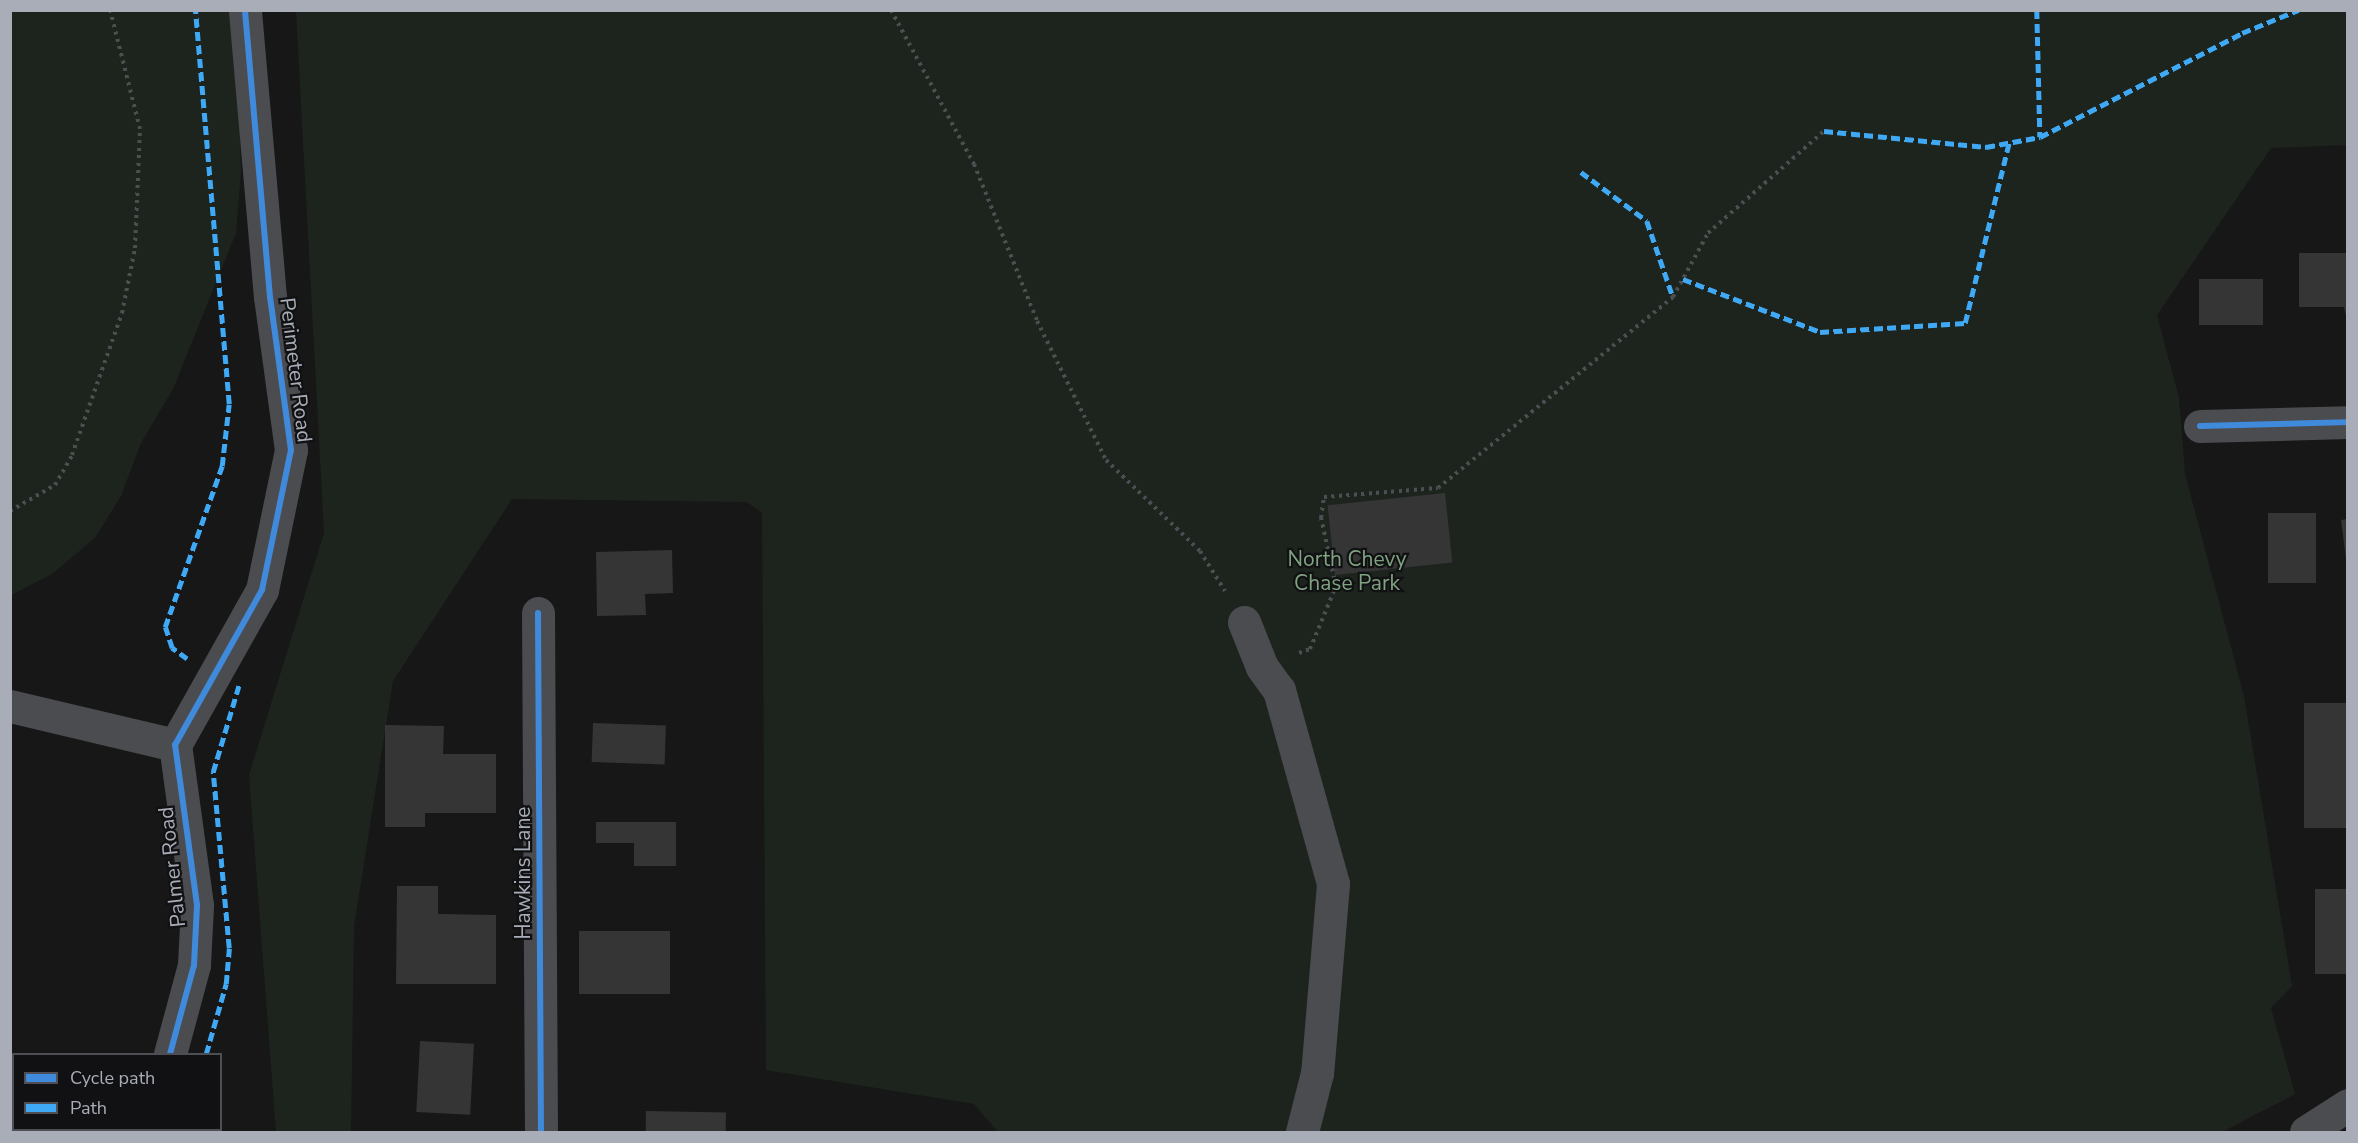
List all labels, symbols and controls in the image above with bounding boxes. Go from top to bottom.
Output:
street label: Perimeter Road [275,296,317,444]
park label: North Chevy Chase Park [1287,546,1407,596]
street label: Palmer Road [153,805,191,929]
street label: Hawkins Lane [510,806,536,940]
legend [12,1053,222,1131]
text: Cycle path [70,1066,155,1090]
text: Path [70,1096,107,1120]

